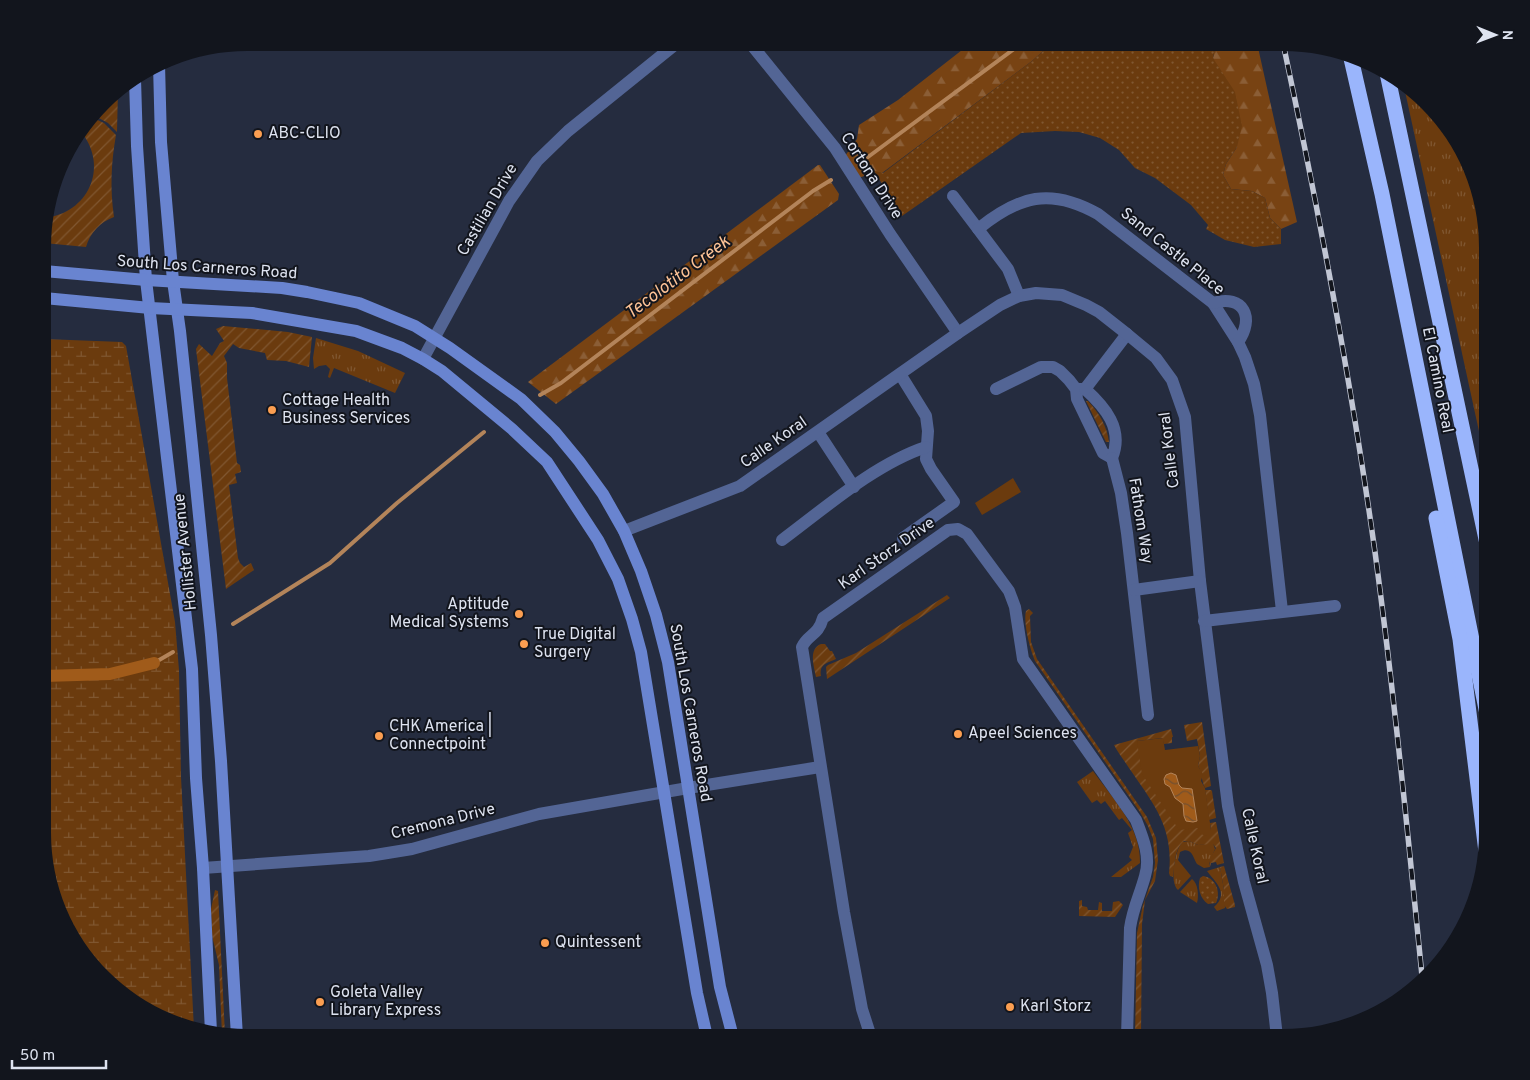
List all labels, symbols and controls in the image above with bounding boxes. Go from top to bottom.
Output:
north arrow [1470,10,1520,60]
text: N [1498,30,1515,40]
place label: ABC-CLIO [268,124,341,144]
marker: ABC-CLIO [252,128,264,140]
street label: Cortona Drive [835,129,907,223]
street label: Castilian Drive [453,160,523,260]
street label: Sand Castle Place [1116,204,1228,300]
water label: Tecolotito Creek [621,230,736,325]
street label: South Los Carneros Road [116,252,298,284]
street label: El Camino Real [1417,325,1457,435]
place label: Cottage Health Business Services [282,391,410,429]
marker: Cottage Health Business Services [266,404,278,416]
street label: Calle Koral [1155,411,1185,489]
street label: Calle Koral [737,413,811,473]
street label: Fathom Way [1123,477,1157,565]
street label: Hollister Avenue [170,493,202,611]
street label: Karl Storz Drive [835,513,939,595]
place label: Aptitude Medical Systems [389,595,509,633]
marker: Aptitude Medical Systems [513,608,525,620]
street label: South Los Carneros Road [664,622,716,804]
place label: True Digital Surgery [534,625,616,663]
marker: True Digital Surgery [518,638,530,650]
place label: CHK America | Connectpoint [389,712,492,755]
place label: Apeel Sciences [968,724,1077,744]
marker: Apeel Sciences [952,728,964,740]
marker: CHK America | Connectpoint [373,730,385,742]
street label: Cremona Drive [389,799,497,845]
street label: Calle Koral [1236,806,1272,886]
place label: Quintessent [555,933,641,953]
marker: Quintessent [539,937,551,949]
place label: Goleta Valley Library Express [330,983,441,1021]
marker: Goleta Valley Library Express [314,996,326,1008]
place label: Karl Storz [1020,997,1091,1017]
marker: Karl Storz [1004,1001,1016,1013]
scale bar [12,1038,106,1070]
text: 50 m [20,1047,55,1066]

